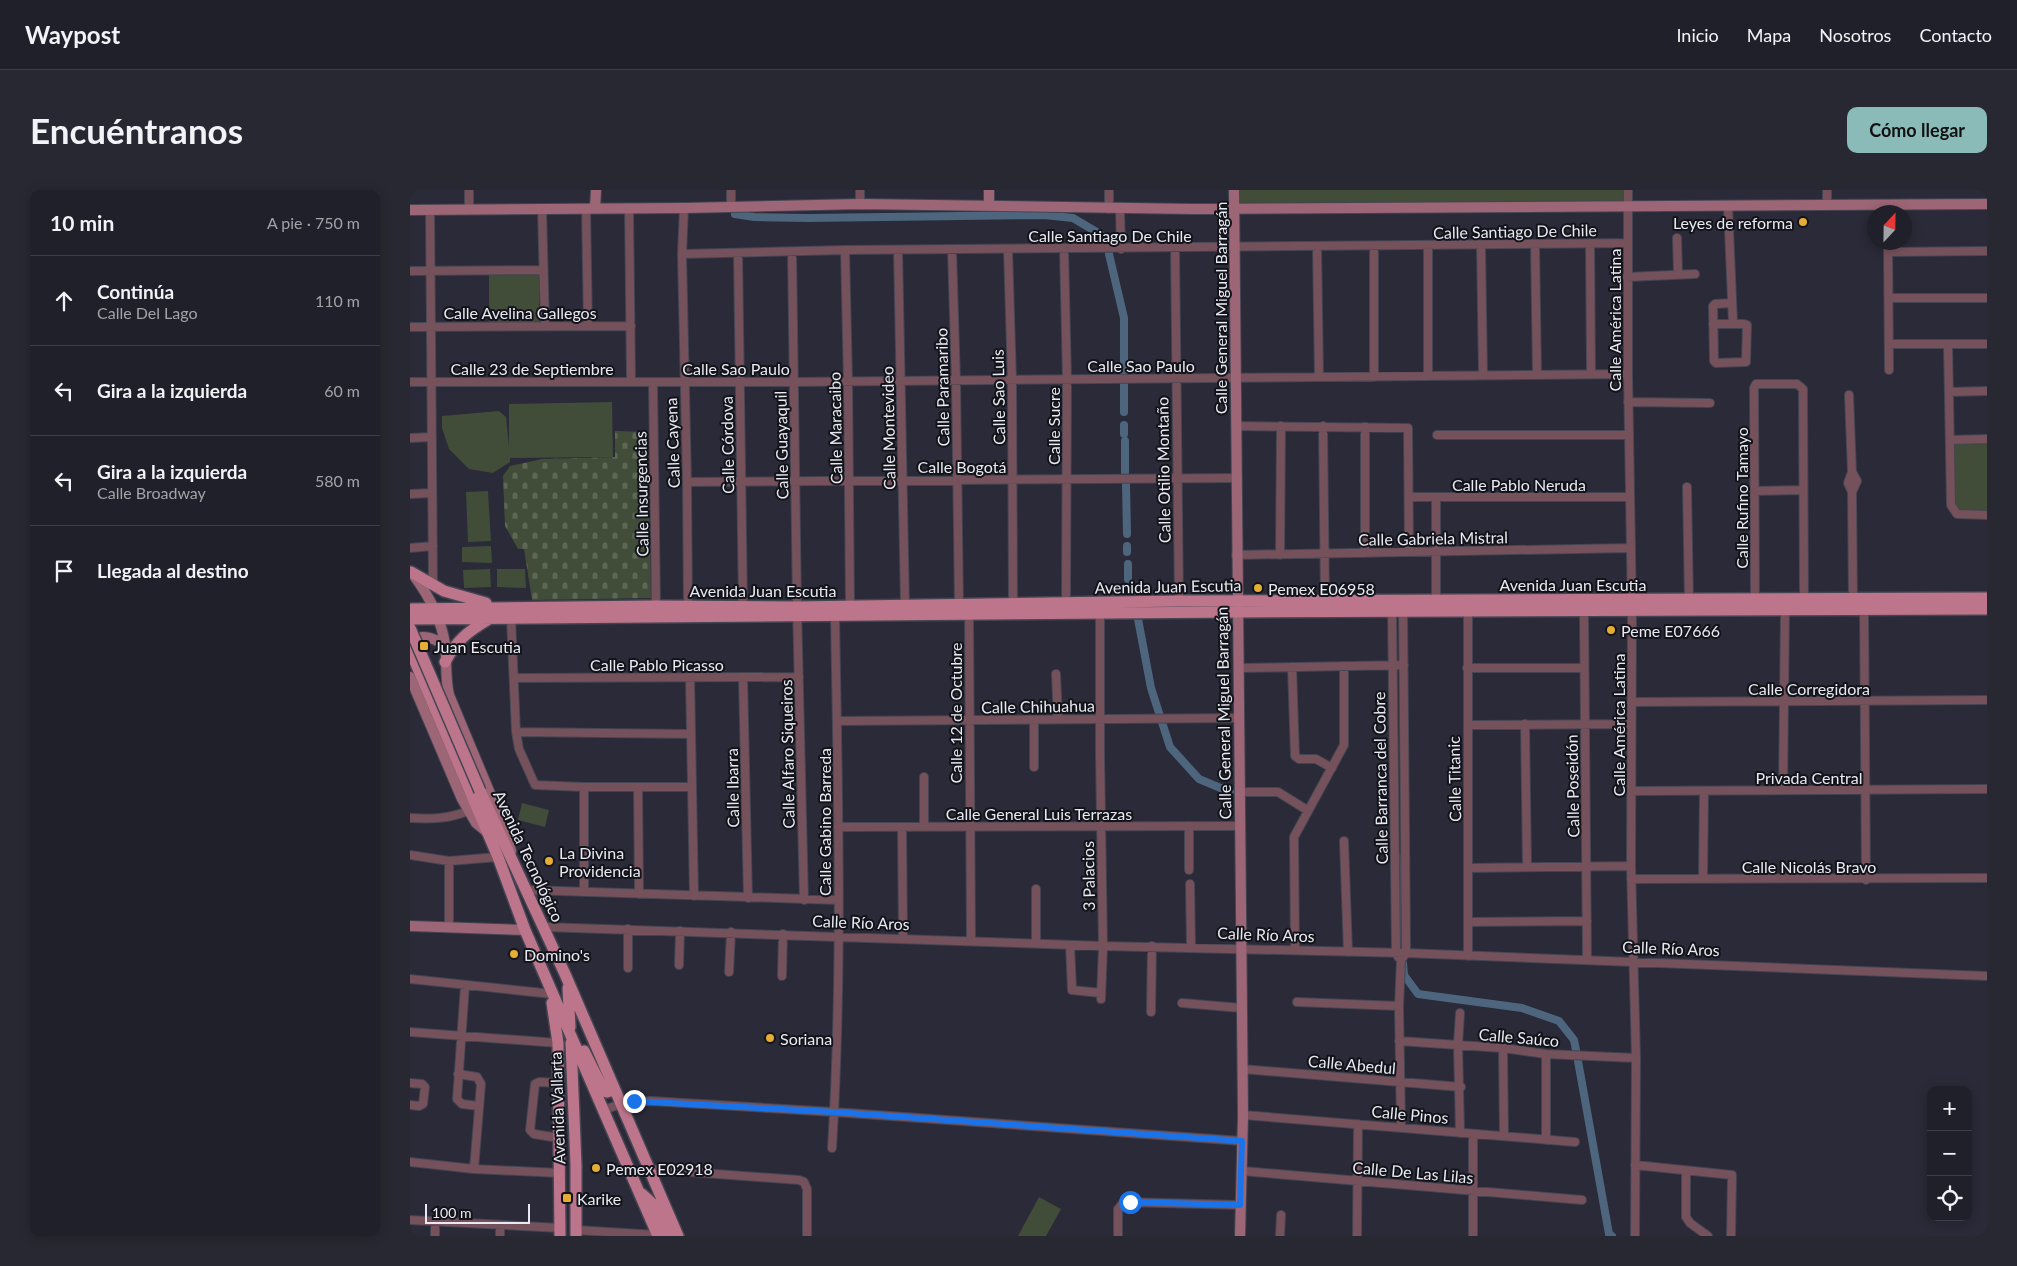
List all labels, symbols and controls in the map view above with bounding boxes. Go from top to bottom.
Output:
text: Waypost [25,20,120,49]
text: Inicio [1676,24,1719,46]
text: Mapa [1747,24,1791,46]
text: Nosotros [1819,24,1891,46]
text: Contacto [1919,24,1992,46]
button: Cómo llegar [1847,107,1987,153]
text: Encuéntranos [30,109,243,151]
street label: Calle General Miguel Barragán [1211,202,1230,414]
north arrow [1867,205,1912,250]
text: 10 min [50,210,114,235]
text: A pie · 750 m [267,213,360,232]
place label: Leyes de reforma [1673,213,1793,232]
marker: Leyes de reforma [1797,216,1809,228]
street label: Calle Santiago De Chile [1433,220,1597,242]
street label: Calle Santiago De Chile [1028,226,1192,245]
street label: Calle América Latina [1605,249,1624,391]
text: Continúa [97,280,174,303]
icon: ahead [50,287,78,315]
text: 110 m [315,291,360,310]
text: Calle Del Lago [97,303,198,322]
street label: Calle Avelina Gallegos [443,303,597,322]
street label: Calle Paramaribo [931,328,953,446]
street label: Calle Sao Luis [988,349,1008,445]
street label: Calle Sao Paulo [1087,356,1195,375]
street label: Calle 23 de Septiembre [450,359,614,378]
street label: Calle Sao Paulo [682,359,790,378]
street label: Calle Montevideo [877,366,899,490]
street label: Calle Maracaibo [825,372,845,484]
icon: left [50,377,78,405]
text: Gira a la izquierda [97,379,247,402]
text: 60 m [324,381,360,400]
street label: Calle Sucre [1044,387,1063,465]
street label: Calle Guayaquil [771,391,791,499]
street label: Calle Córdova [717,396,737,494]
street label: Calle Cayena [661,397,683,489]
street label: Calle Otilio Montaño [1152,397,1174,543]
street label: Calle Rufino Tamayo [1732,427,1751,569]
street label: Calle Insurgencias [630,431,652,557]
street label: Calle Bogotá [918,457,1006,476]
text: Gira a la izquierda [97,460,247,483]
icon: left [50,467,78,495]
text: 580 m [315,471,360,490]
street label: Calle Pablo Neruda [1452,475,1586,494]
text: Calle Broadway [97,483,206,502]
street label: Calle Gabriela Mistral [1358,527,1508,549]
icon: arrive [50,557,78,585]
text: Llegada al destino [97,559,249,582]
street label: Avenida Juan Escutia [1094,575,1242,597]
street label: Avenida Juan Escutia [1500,575,1646,594]
place label: Pemex E06958 [1268,579,1375,598]
street label: Avenida Juan Escutia [690,581,836,600]
marker: Pemex E06958 [1252,582,1264,594]
street label: Calle General Miguel Barragán [1212,607,1234,819]
place label: Peme E07666 [1621,621,1720,640]
marker: Peme E07666 [1605,624,1617,636]
place label: Juan Escutia [434,637,521,656]
marker: Juan Escutia [418,640,430,652]
street label: Calle 12 de Octubre [946,643,965,783]
street label: Calle América Latina [1609,654,1628,796]
street label: Calle Pablo Picasso [590,655,724,674]
street label: Calle Alfaro Siqueiros [776,679,798,829]
street label: Calle Corregidora [1748,679,1870,698]
street label: Calle Barranca del Cobre [1369,691,1391,865]
street label: Calle Chihuahua [981,696,1095,716]
street label: Calle Poseidón [1562,734,1582,838]
street label: Calle Titanic [1444,736,1464,822]
street label: Calle Ibarra [722,748,742,828]
street label: Calle Gabino Barreda [815,748,834,896]
street label: Privada Central [1755,768,1863,787]
street label: Avenida Tecnológico [490,787,568,925]
street label: Calle General Luis Terrazas [946,804,1132,823]
street label: 3 Palacios [1078,841,1098,911]
place label: La Divina Providencia [559,843,641,880]
marker: La Divina Providencia [543,855,555,867]
street label: Calle Nicolás Bravo [1742,857,1876,876]
street label: Calle Río Aros [812,911,910,933]
street label: Calle Río Aros [1217,923,1315,945]
street label: Calle Río Aros [1622,937,1720,959]
place label: Domino's [524,945,590,964]
marker: Domino's [508,948,520,960]
street label: Calle Saúco [1478,1024,1560,1050]
place label: Soriana [780,1029,832,1048]
marker: Soriana [764,1032,776,1044]
street label: Avenida Vallarta [546,1051,568,1165]
street label: Calle Abedul [1307,1051,1397,1077]
map controls [1927,1086,1972,1221]
button: + [1927,1086,1972,1131]
route end [623,1090,646,1113]
street label: Calle Pinos [1371,1101,1449,1127]
button: − [1927,1131,1972,1176]
street label: Calle De Las Lilas [1352,1157,1474,1187]
place label: Pemex E02918 [606,1159,713,1178]
marker: Pemex E02918 [590,1162,602,1174]
button: locate [1927,1176,1972,1221]
place label: Karike [577,1189,621,1208]
route start [1119,1191,1142,1214]
marker: Karike [561,1192,573,1204]
scale bar [425,1201,530,1224]
text: 100 m [432,1204,471,1221]

